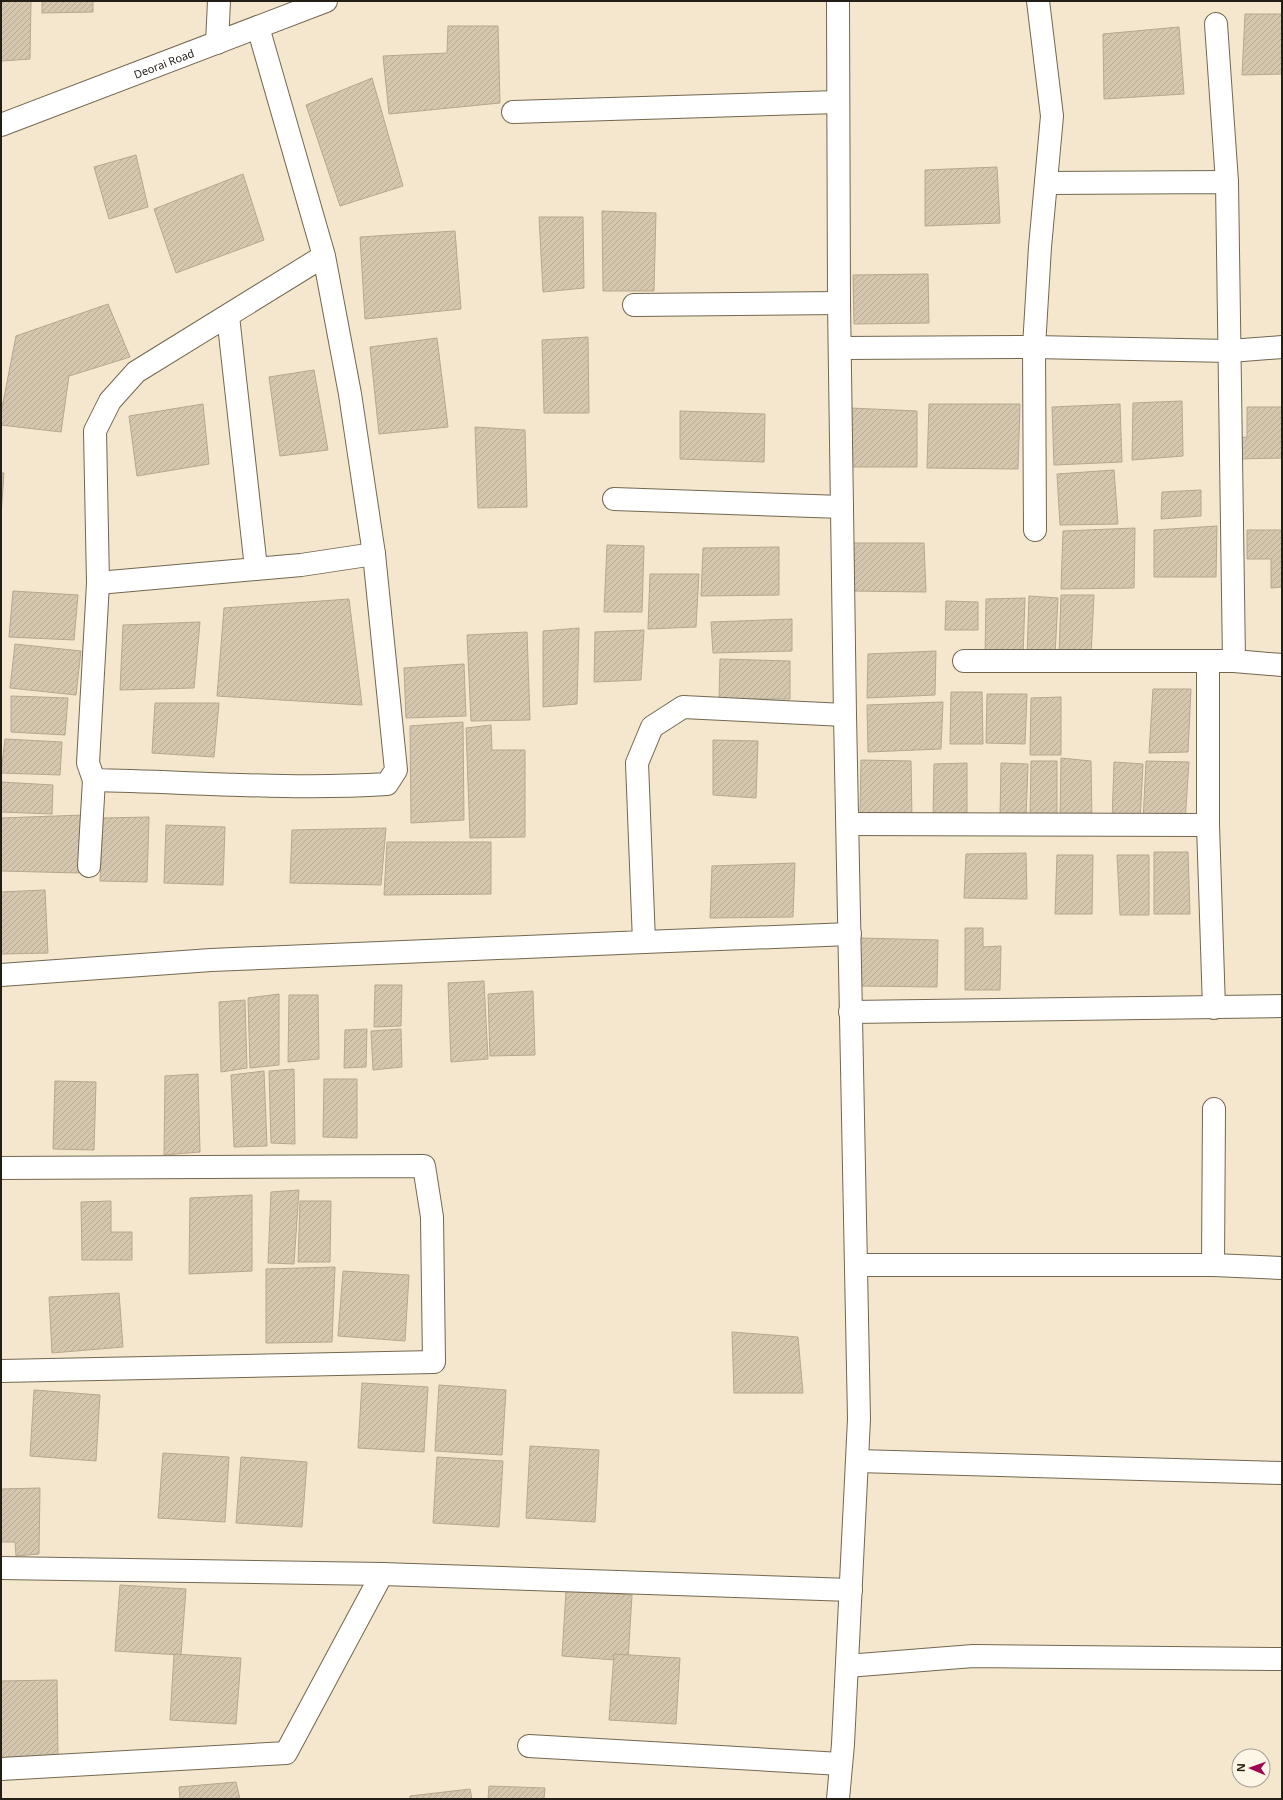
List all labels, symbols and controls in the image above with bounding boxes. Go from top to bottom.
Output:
street label: Deorai Road [131,45,196,81]
north arrow [1231,1748,1271,1788]
text: N [1233,1763,1248,1772]

